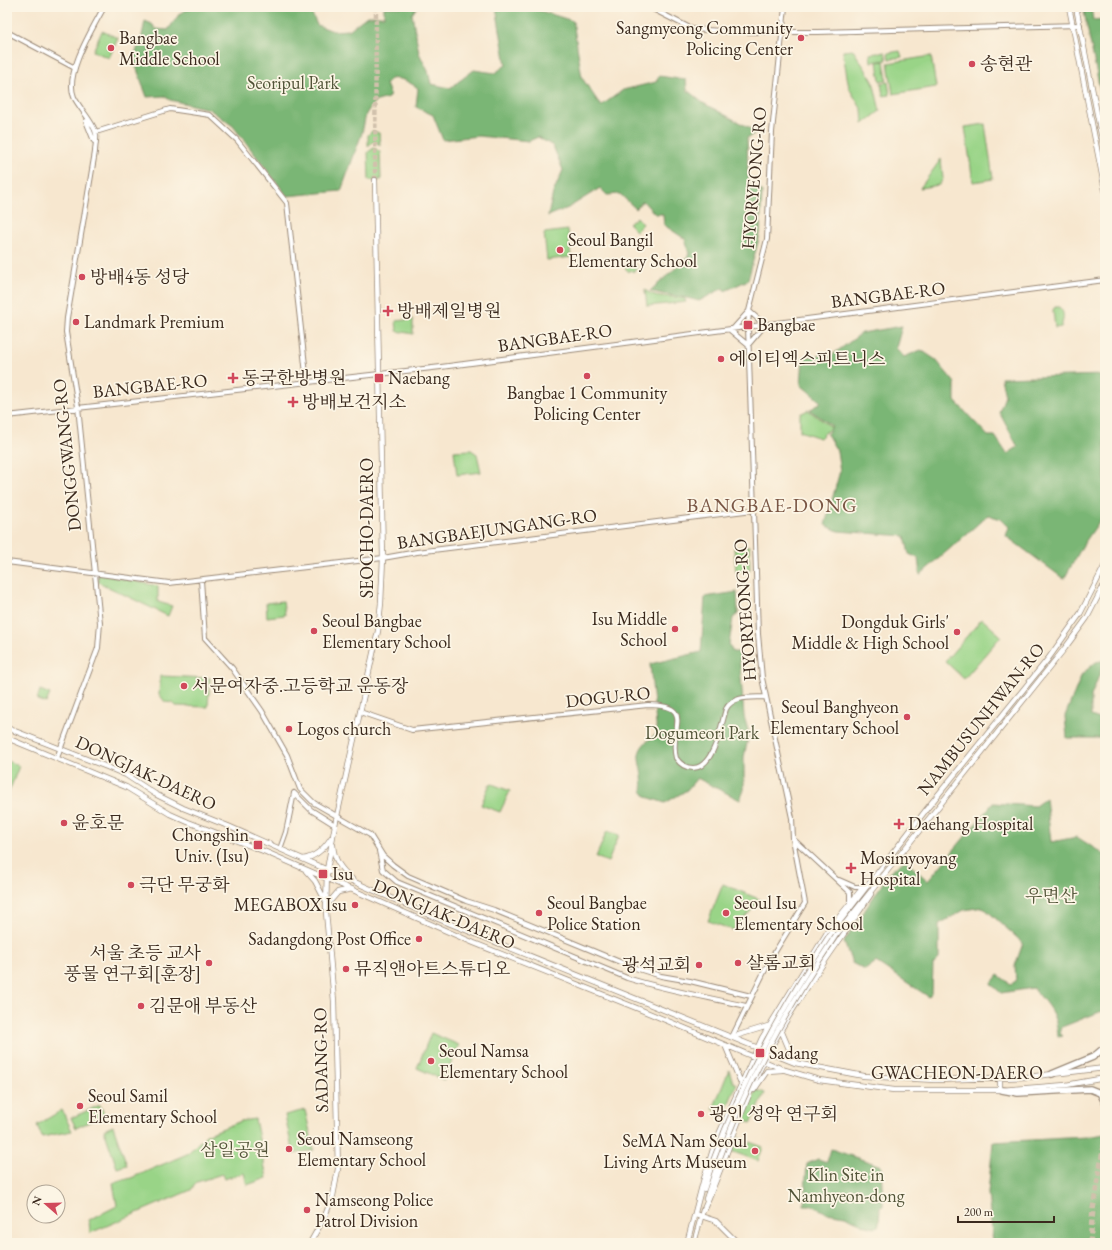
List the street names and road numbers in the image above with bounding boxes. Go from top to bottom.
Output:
street label: HYORYEONG-RO [736,106,771,250]
street label: BANGBAE-RO [829,276,946,313]
street label: BANGBAE-RO [496,318,614,357]
street label: BANGBAE-RO [92,368,208,403]
street label: DONGGWANG-RO [47,378,86,532]
street label: SEOCHO-DAERO [355,458,378,598]
street label: BANGBAEJUNGANG-RO [395,503,598,554]
street label: HYORYEONG-RO [728,538,761,682]
street label: NAMBUSUNHWAN-RO [912,638,1049,800]
street label: DOGU-RO [564,681,652,712]
street label: DONGJAK-DAERO [72,730,220,815]
street label: DONGJAK-DAERO [369,873,519,954]
street label: SADANG-RO [308,1007,333,1113]
street label: GWACHEON-DAERO [871,1061,1043,1084]

